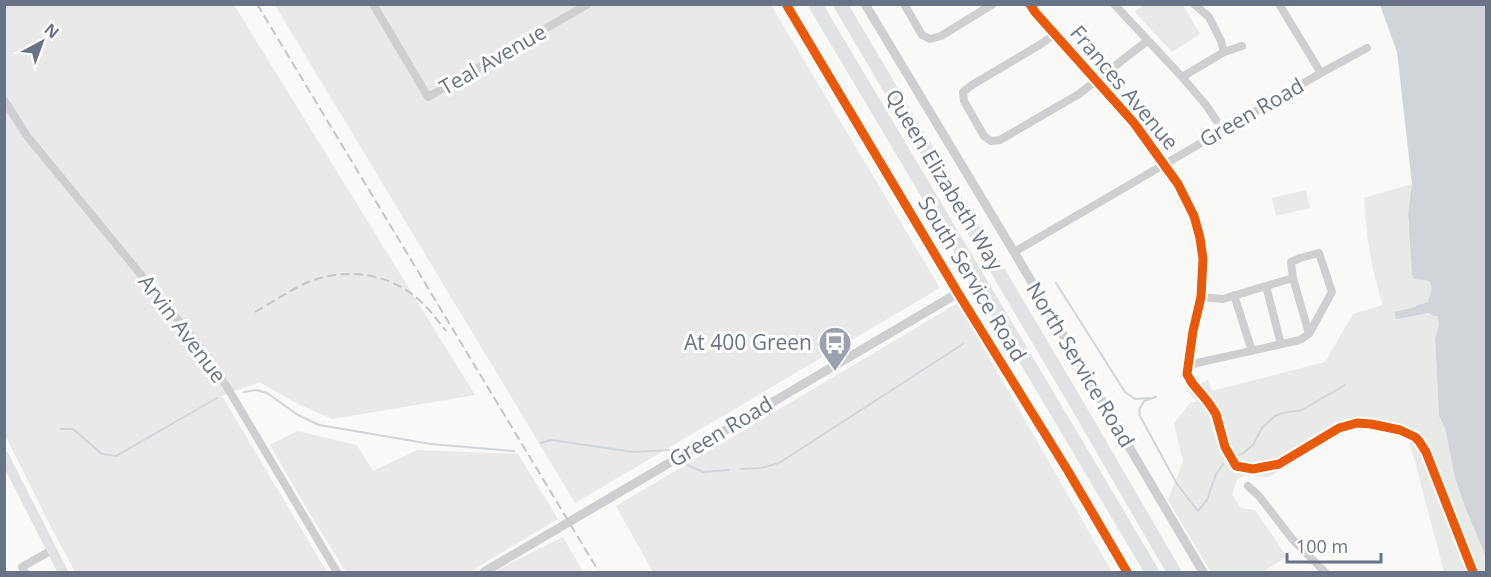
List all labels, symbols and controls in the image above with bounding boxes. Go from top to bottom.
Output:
north arrow [12,12,72,72]
street label: Teal Avenue [434,17,551,101]
text: N [40,18,64,43]
street label: Frances Avenue [1064,19,1185,155]
street label: Green Road [1194,71,1309,153]
street label: Queen Elizabeth Way [880,84,1010,276]
street label: South Service Road [912,191,1033,366]
street label: Arvin Avenue [133,268,233,388]
street label: North Service Road [1020,277,1141,452]
bus stop icon: At 400 Green [817,325,853,372]
place label: At 400 Green [684,328,812,356]
street label: Green Road [664,389,777,473]
scale bar [1287,526,1382,564]
text: 100 m [1296,534,1348,558]

